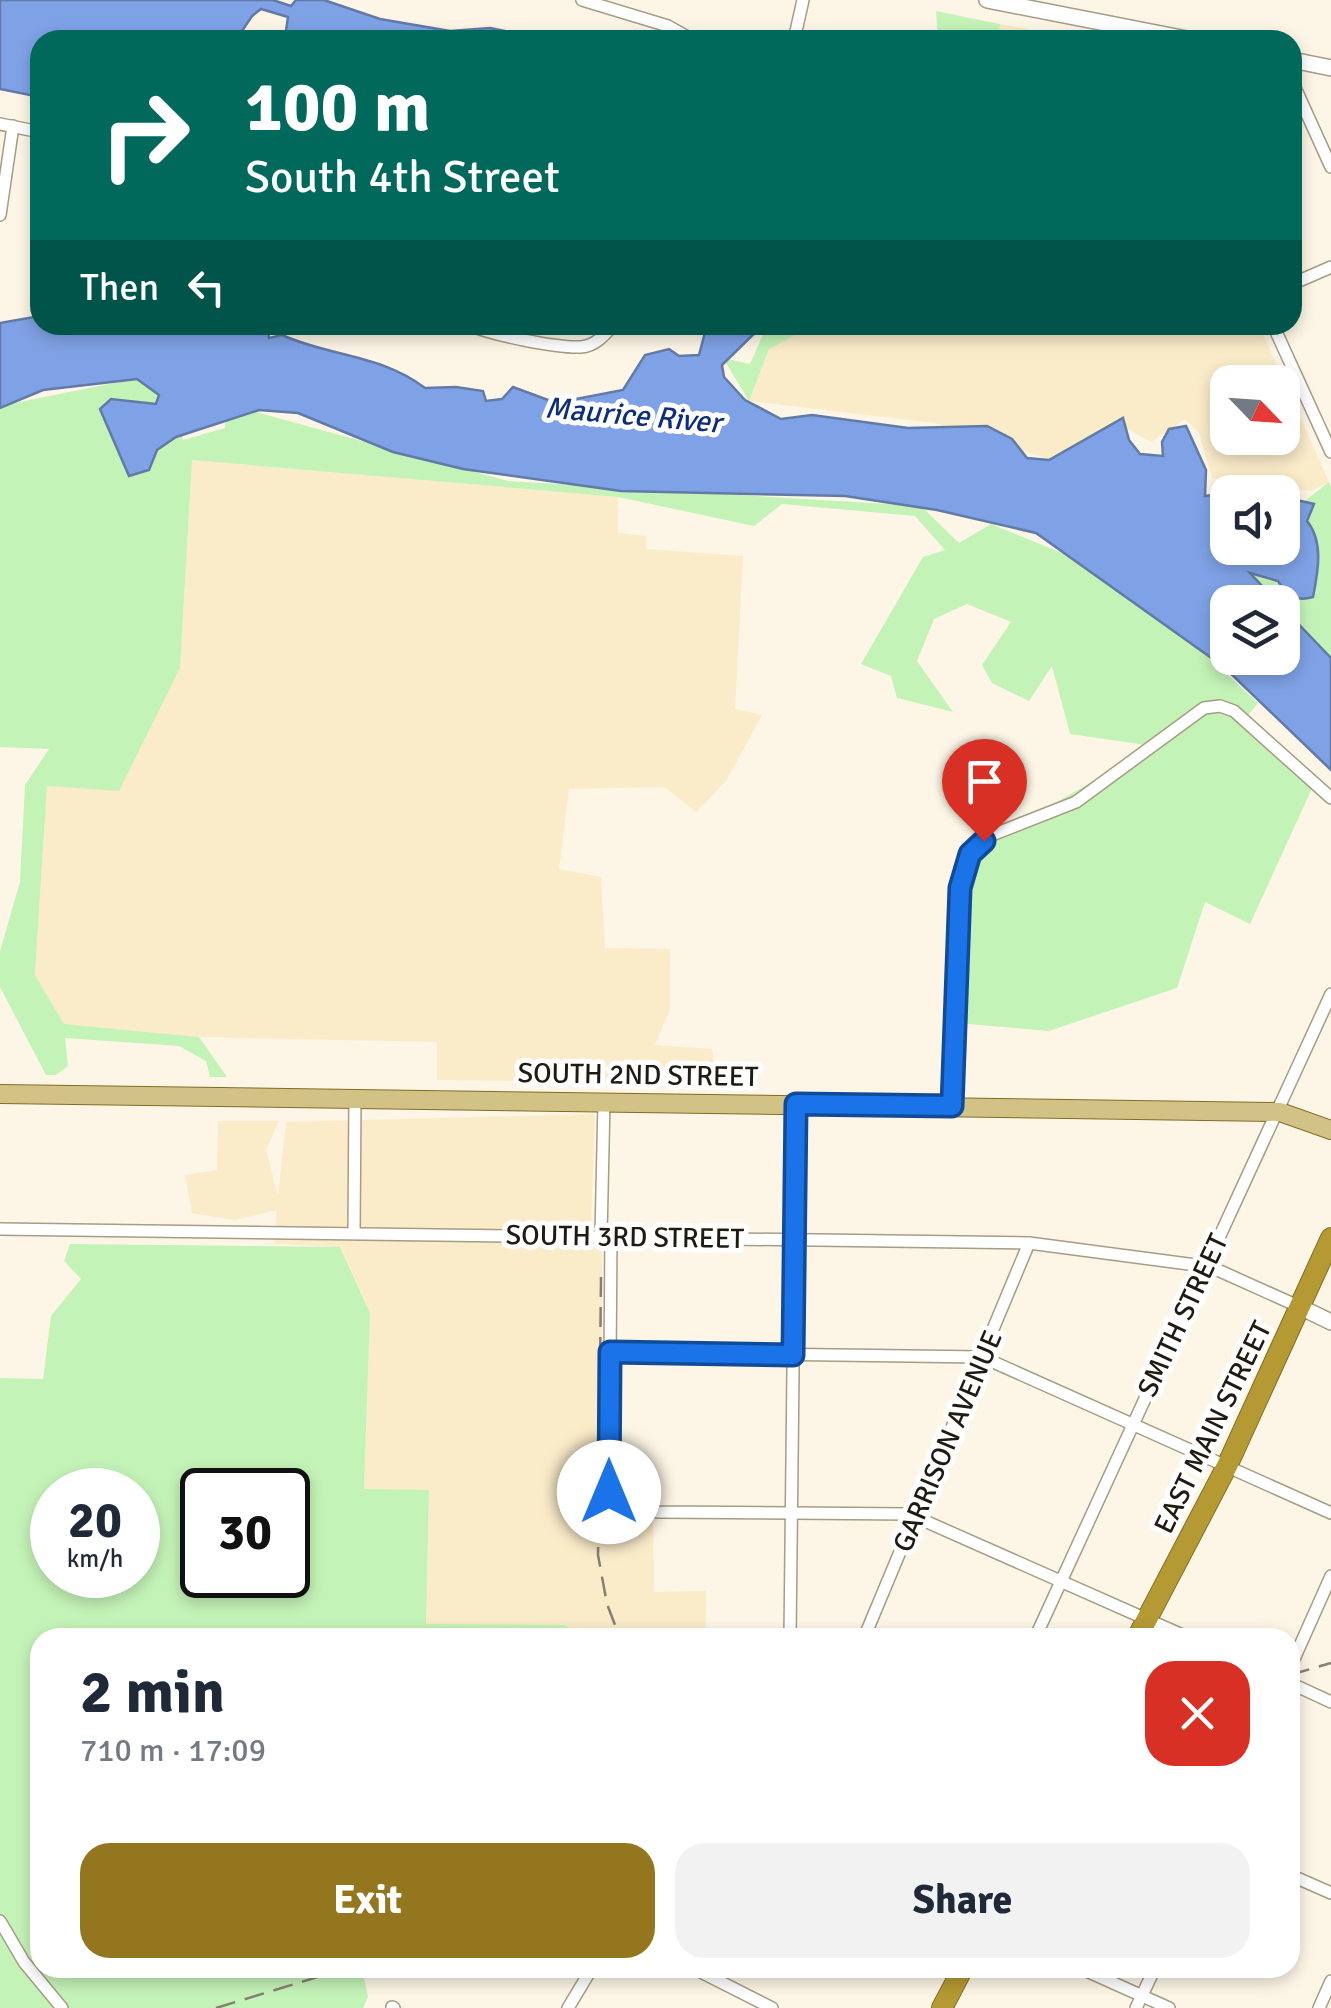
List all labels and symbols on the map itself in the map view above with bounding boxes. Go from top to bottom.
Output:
north arrow [1210,365,1300,455]
water label: Maurice River [544,389,726,442]
pin [942,739,1027,842]
street label: SOUTH 2ND STREET [517,1056,759,1094]
street label: SOUTH 3RD STREET [505,1218,745,1256]
street label: SMITH STREET [1130,1228,1236,1402]
street label: EAST MAIN STREET [1147,1316,1279,1539]
street label: GARRISON AVENUE [886,1326,1010,1557]
position arrow [557,1440,661,1544]
speed limit sign: 30 [180,1468,310,1598]

